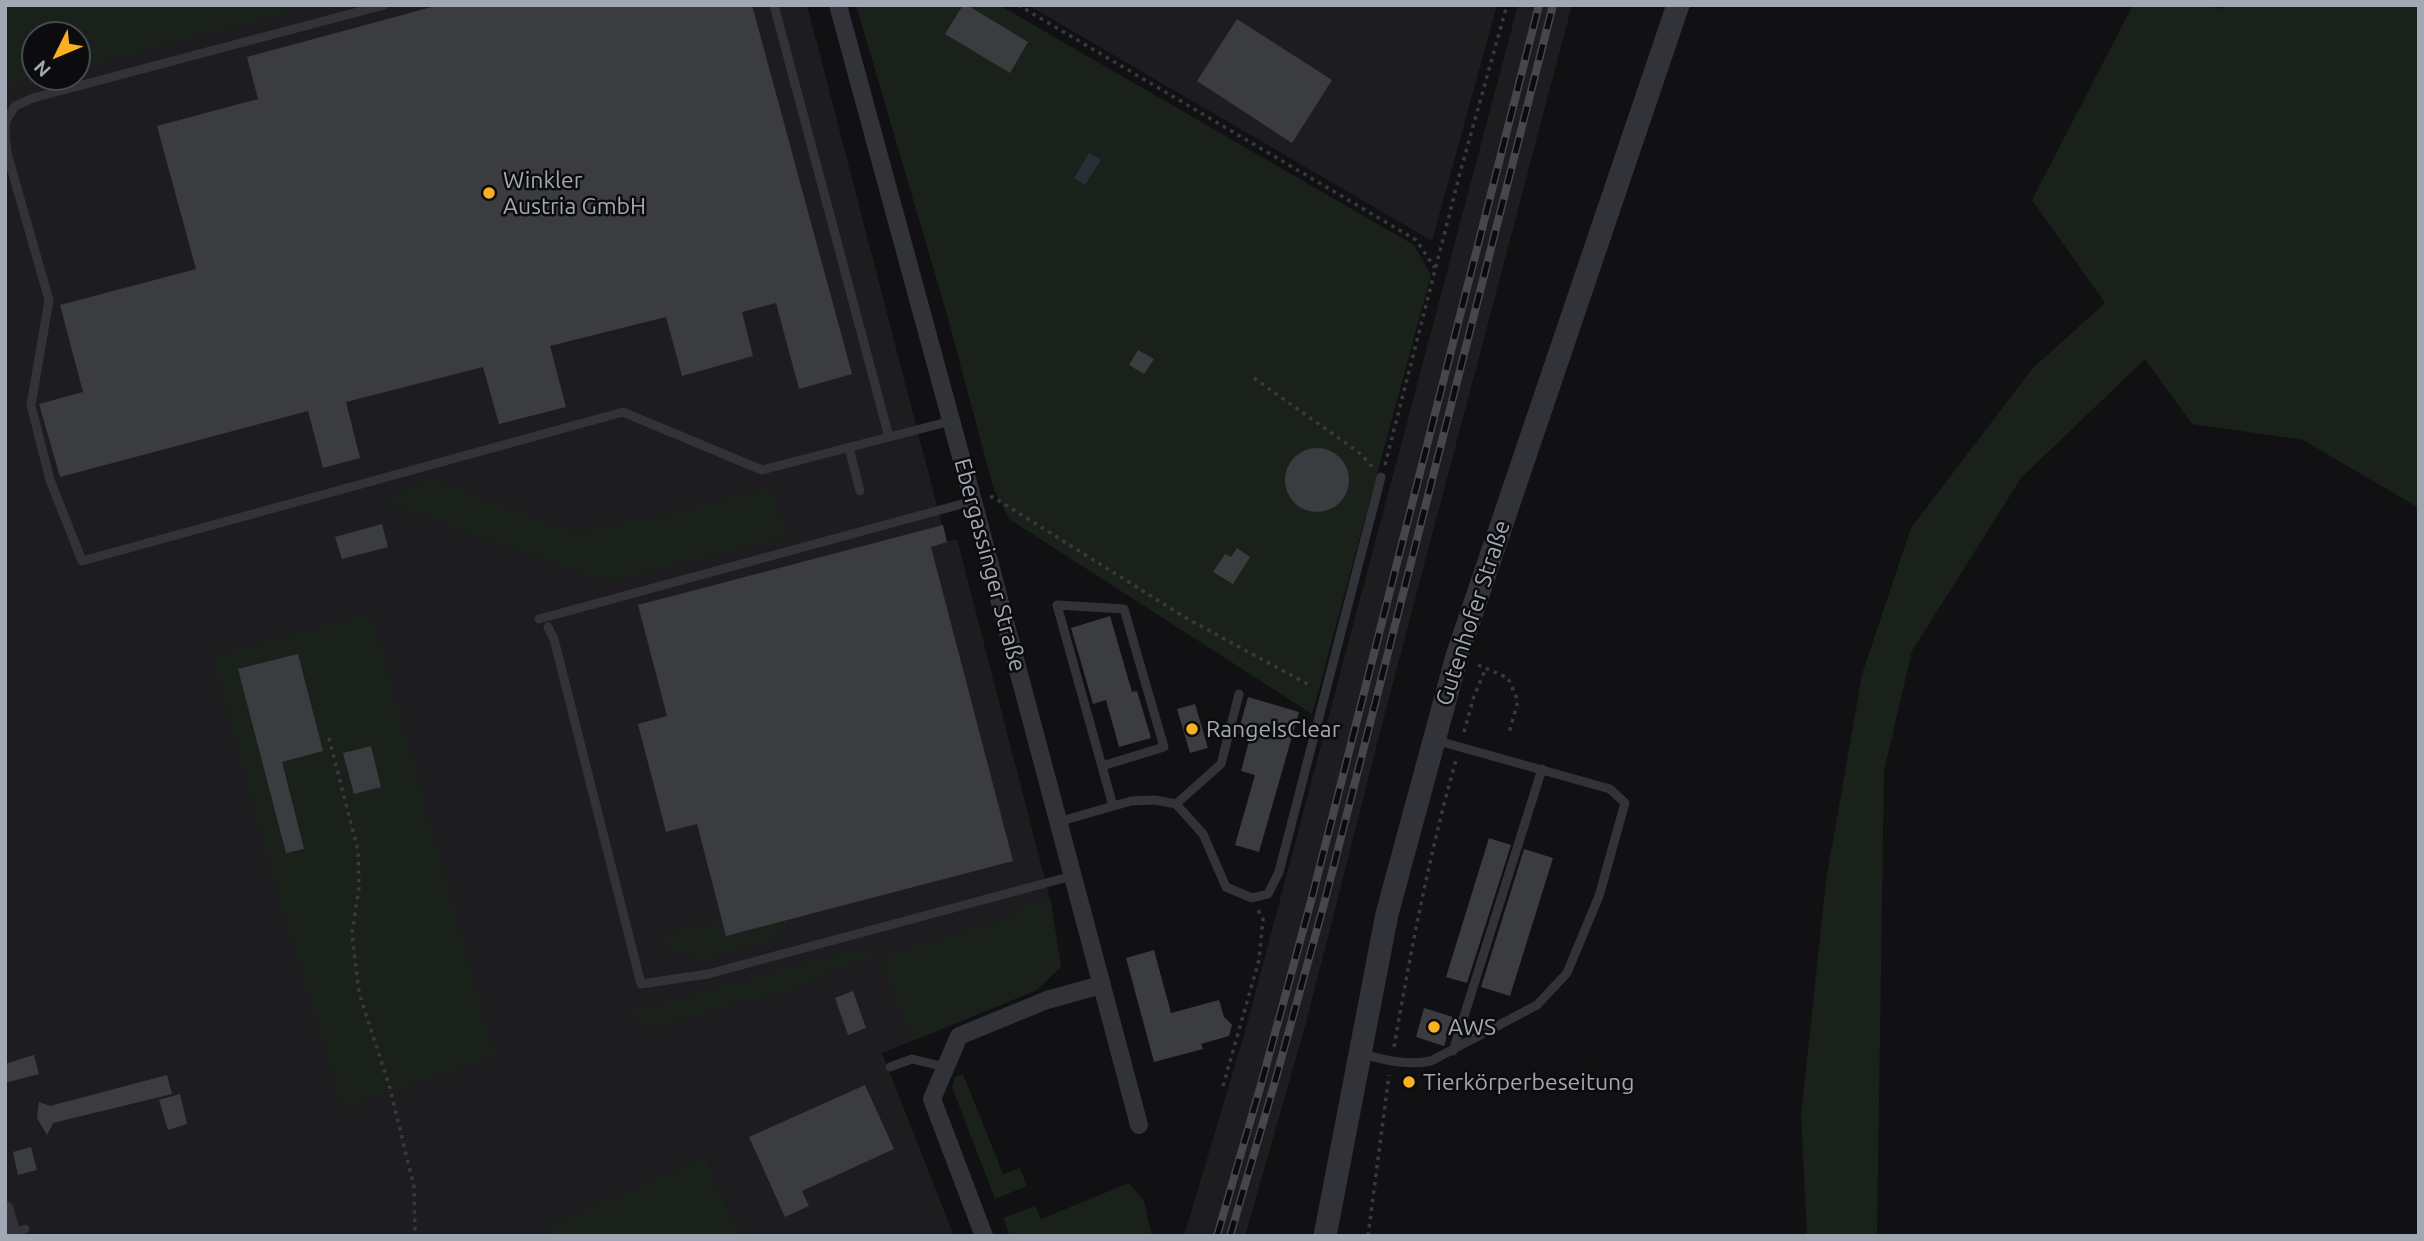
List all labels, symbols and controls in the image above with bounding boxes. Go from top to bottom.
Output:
north arrow [21,21,91,91]
text: N [29,56,55,82]
place label: Winkler Austria GmbH [503,166,646,220]
marker: Winkler Austria GmbH [481,185,497,201]
street label: Ebergassinger Straße [948,455,1032,675]
street label: Gutenhofer Straße [1430,517,1516,709]
place label: RangeIsClear [1206,715,1340,743]
marker: RangeIsClear [1184,721,1200,737]
place label: AWS [1448,1013,1496,1041]
marker: AWS [1426,1019,1442,1035]
place label: Tierkörperbeseitung [1423,1068,1634,1096]
marker: Tierkörperbeseitung [1401,1074,1417,1090]

